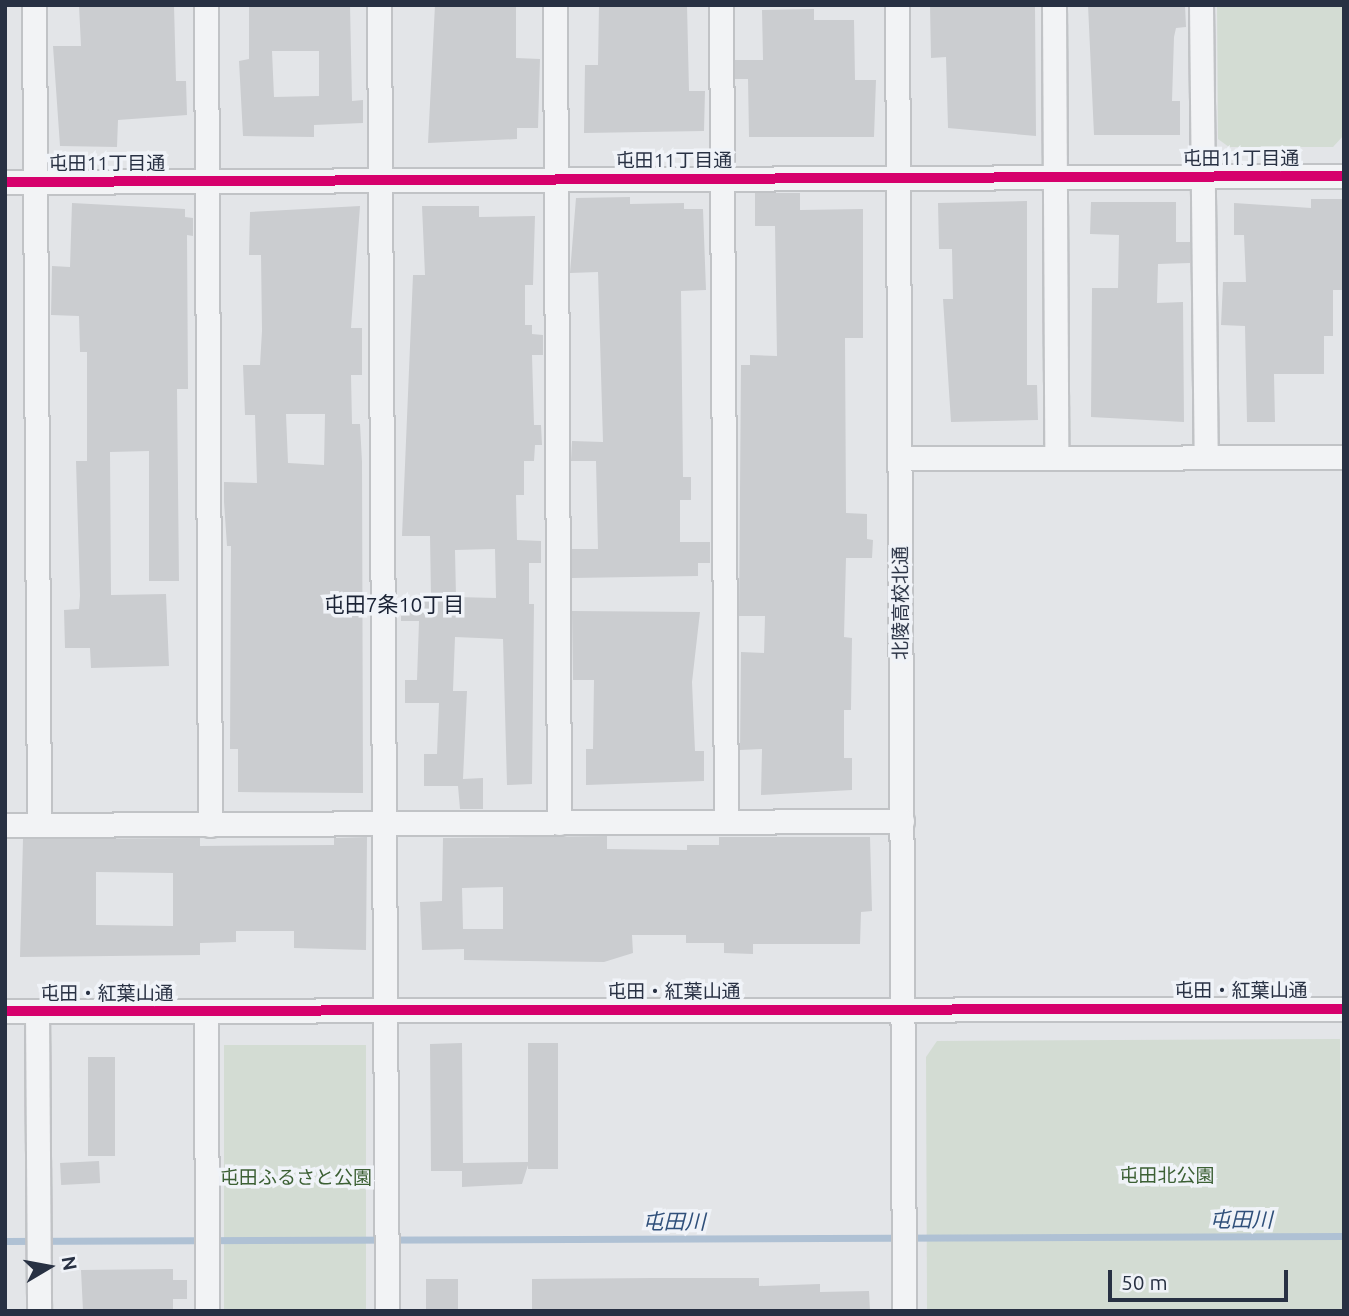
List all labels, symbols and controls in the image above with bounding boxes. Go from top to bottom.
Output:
street label: 屯田11丁目通 [1183,148,1299,170]
street label: 屯田11丁目通 [616,150,732,172]
street label: 屯田11丁目通 [49,153,165,175]
street label: 北陵高校北通 [890,546,912,660]
district label: 屯田7条10丁目 [324,591,464,617]
street label: 屯田・紅葉山通 [1175,980,1307,1002]
street label: 屯田・紅葉山通 [608,981,740,1003]
street label: 屯田・紅葉山通 [41,983,173,1005]
park label: 屯田北公園 [1120,1165,1214,1187]
park label: 屯田ふるさと公園 [220,1167,372,1189]
water label: 屯田川 [1210,1206,1272,1232]
water label: 屯田川 [643,1208,705,1234]
north arrow [14,1232,84,1302]
text: N [58,1254,82,1272]
scale bar [1111,1256,1291,1300]
text: 50 m [1121,1270,1168,1294]

